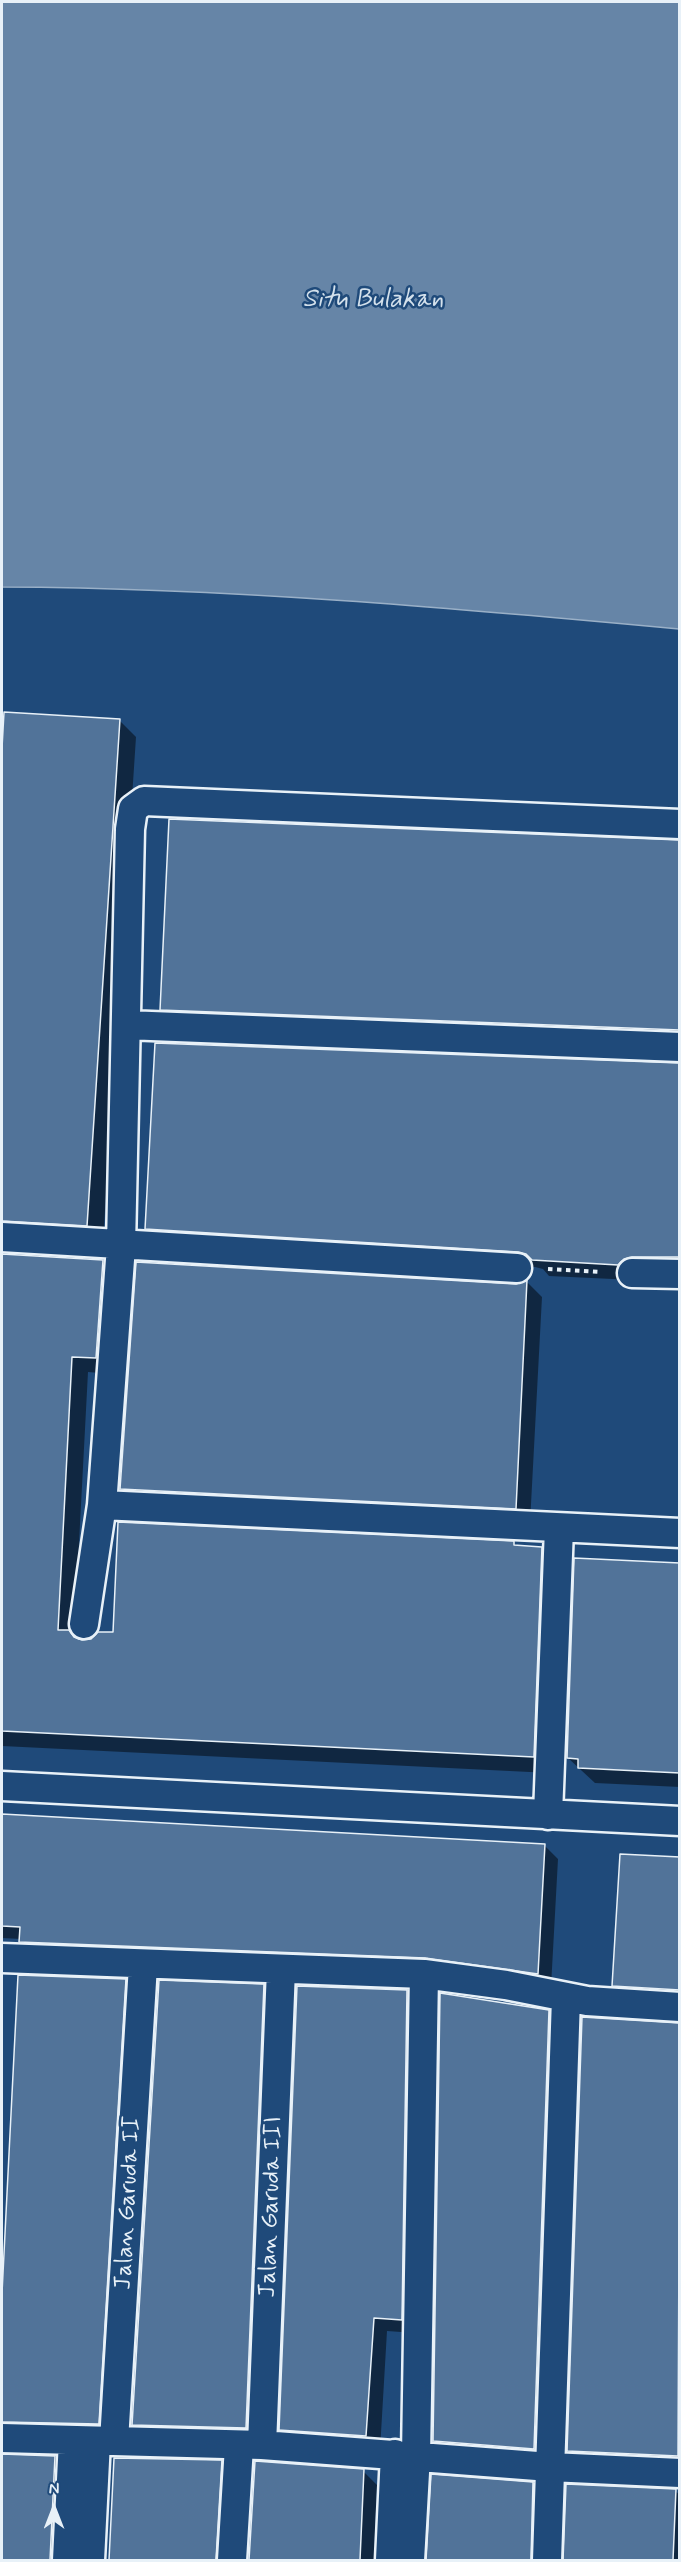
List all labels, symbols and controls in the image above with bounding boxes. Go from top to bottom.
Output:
water label: Situ Bulakan [302,285,444,317]
street label: Jalan Garuda II [110,2115,148,2291]
street label: Jalan Garuda III [254,2116,290,2298]
north arrow [24,2478,84,2538]
text: N [49,2479,59,2500]

